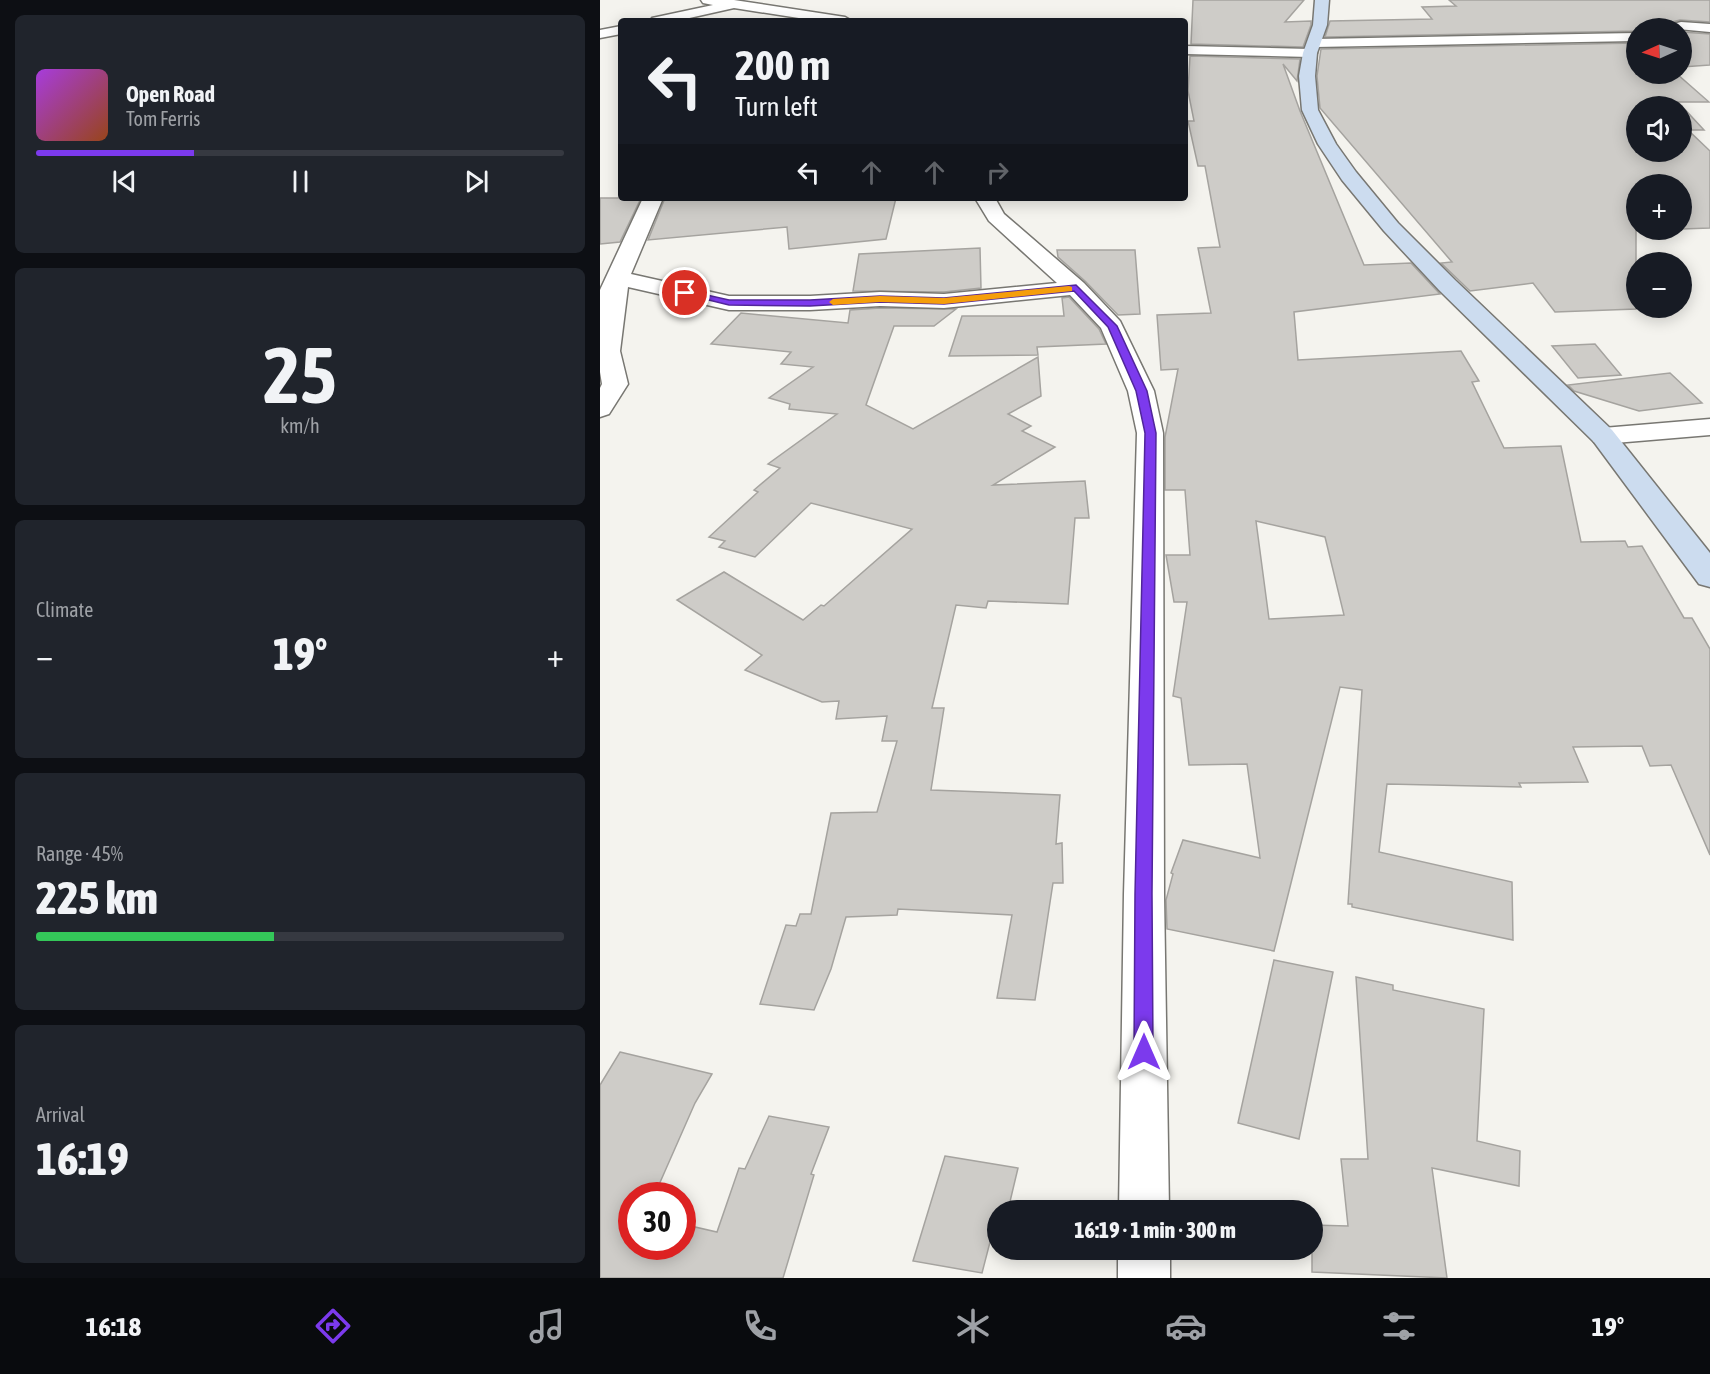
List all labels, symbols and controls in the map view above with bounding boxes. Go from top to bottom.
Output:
north arrow [1626,18,1692,84]
map controls [1626,18,1692,318]
text: 200 m [735,41,830,89]
icon: left [636,42,714,120]
text: Open Road [126,81,215,107]
text: Turn left [735,91,818,122]
button: sound [1626,96,1692,162]
text: Tom Ferris [126,107,200,130]
icon: left [792,156,825,189]
icon: ahead [855,156,888,189]
icon: ahead [918,156,951,189]
icon: right [981,156,1014,189]
icon: previous [108,165,141,198]
icon: pause [284,165,317,198]
icon: next [460,165,493,198]
button: + [1626,174,1692,240]
button: − [1626,252,1692,318]
pin [659,267,710,318]
icon: arrive [668,276,701,309]
text: 25 [263,330,337,420]
text: km/h [280,414,320,437]
text: Climate [36,598,93,621]
text: 19° [273,628,327,680]
text: − [36,636,53,674]
text: + [547,636,564,674]
text: Range · 45% [36,842,123,865]
text: 225 km [36,872,158,924]
position arrow [1112,1020,1176,1084]
text: Arrival [36,1103,85,1126]
text: 16:19 [36,1133,129,1185]
speed limit sign: 30 [618,1182,696,1260]
text: 16:19 · 1 min · 300 m [1074,1217,1236,1243]
icon: directions [312,1305,354,1347]
icon: music [526,1305,568,1347]
icon: phone [739,1305,781,1347]
icon: climate [952,1305,994,1347]
icon: car [1165,1305,1207,1347]
icon: filters [1378,1305,1420,1347]
text: 16:18 [86,1311,141,1342]
text: 19° [1591,1311,1624,1342]

